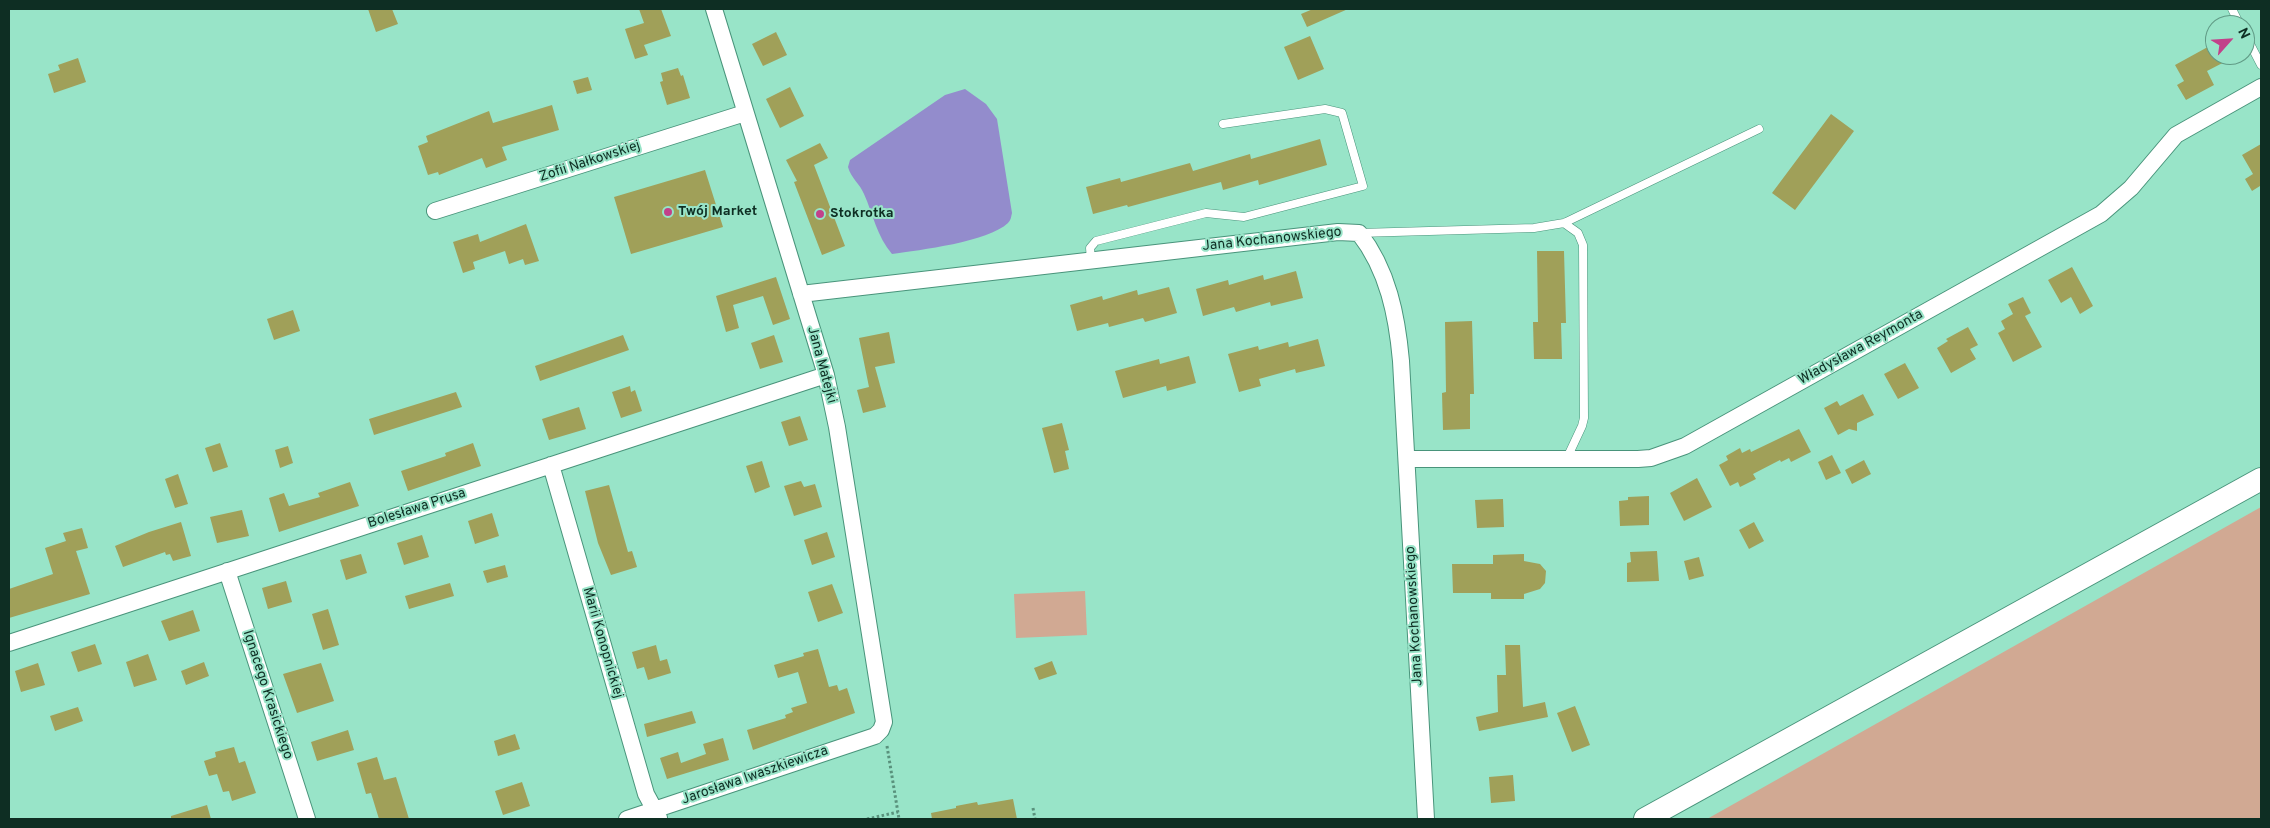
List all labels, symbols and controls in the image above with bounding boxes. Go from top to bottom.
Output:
north arrow [2205,15,2255,65]
text: N [2233,25,2253,42]
street label: Zofii Nałkowskiej [537,138,643,186]
place label: Twój Market [678,204,757,220]
marker: Twój Market [662,206,674,218]
place label: Stokrotka [830,206,894,222]
marker: Stokrotka [814,208,826,220]
street label: Jana Kochanowskiego [1202,224,1342,256]
street label: Władysława Reymonta [1796,307,1926,389]
street label: Jana Matejki [803,325,839,405]
street label: Bolesława Prusa [366,485,468,533]
street label: Jana Kochanowskiego [1403,546,1427,686]
street label: Marii Konopnickiej [578,585,626,701]
street label: Ignacego Krasickiego [238,628,296,762]
street label: Jarosława Iwaszkiewicza [680,743,830,809]

